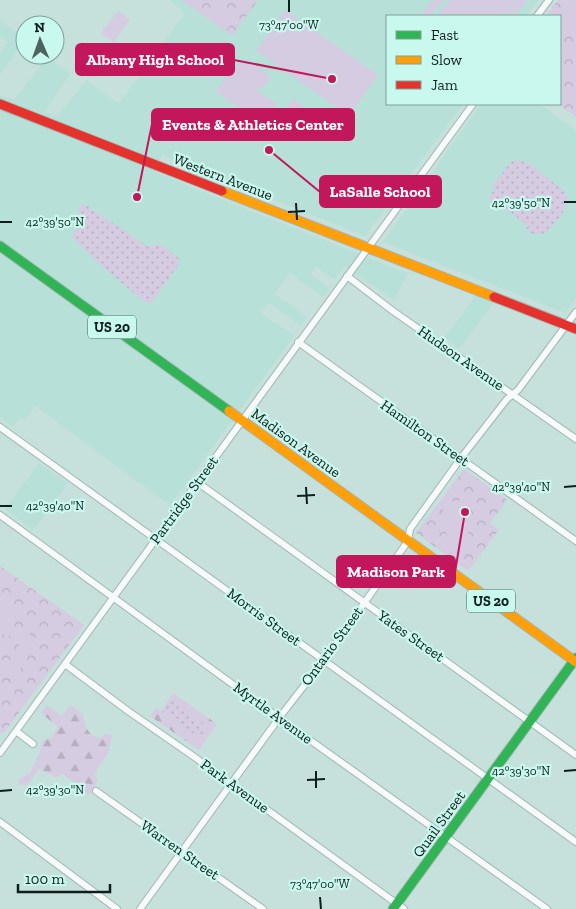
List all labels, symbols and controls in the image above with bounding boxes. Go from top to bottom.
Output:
north arrow [15,15,65,65]
legend [386,15,561,105]
text: 73°47'00"W [259,18,320,32]
text: N [34,19,46,36]
text: Fast [431,26,459,44]
callout: Albany High School [76,44,234,75]
text: Albany High School [86,50,224,69]
text: Slow [431,51,463,69]
text: Jam [431,76,458,94]
callout: Events & Athletics Center [152,109,354,140]
text: Events & Athletics Center [162,115,344,134]
street label: Western Avenue [171,150,275,204]
callout: LaSalle School [320,176,441,207]
text: LaSalle School [330,182,431,201]
text: 42°39'50"N [492,196,550,210]
text: 42°39'50"N [26,215,84,229]
road number: US 20 [88,316,136,338]
street label: Hudson Avenue [414,322,508,394]
street label: Hamilton Street [377,396,473,471]
street label: Madison Avenue [248,405,344,481]
street label: Partridge Street [146,452,222,548]
text: 42°39'40"N [492,480,550,494]
text: 42°39'40"N [26,499,84,513]
callout: Madison Park [337,556,455,587]
text: Madison Park [347,562,445,581]
street label: Morris Street [224,584,305,650]
road number: US 20 [467,590,515,612]
street label: Ontario Street [297,603,367,689]
street label: Yates Street [373,606,448,666]
street label: Myrtle Avenue [230,678,316,748]
street label: Park Avenue [197,755,273,817]
text: 42°39'30"N [492,764,550,778]
text: 42°39'30"N [26,783,84,797]
street label: Quail Street [409,787,469,861]
street label: Warren Street [137,816,223,884]
scale bar [18,862,110,894]
text: 100 m [25,870,64,888]
text: 73°47'00"W [290,877,351,891]

